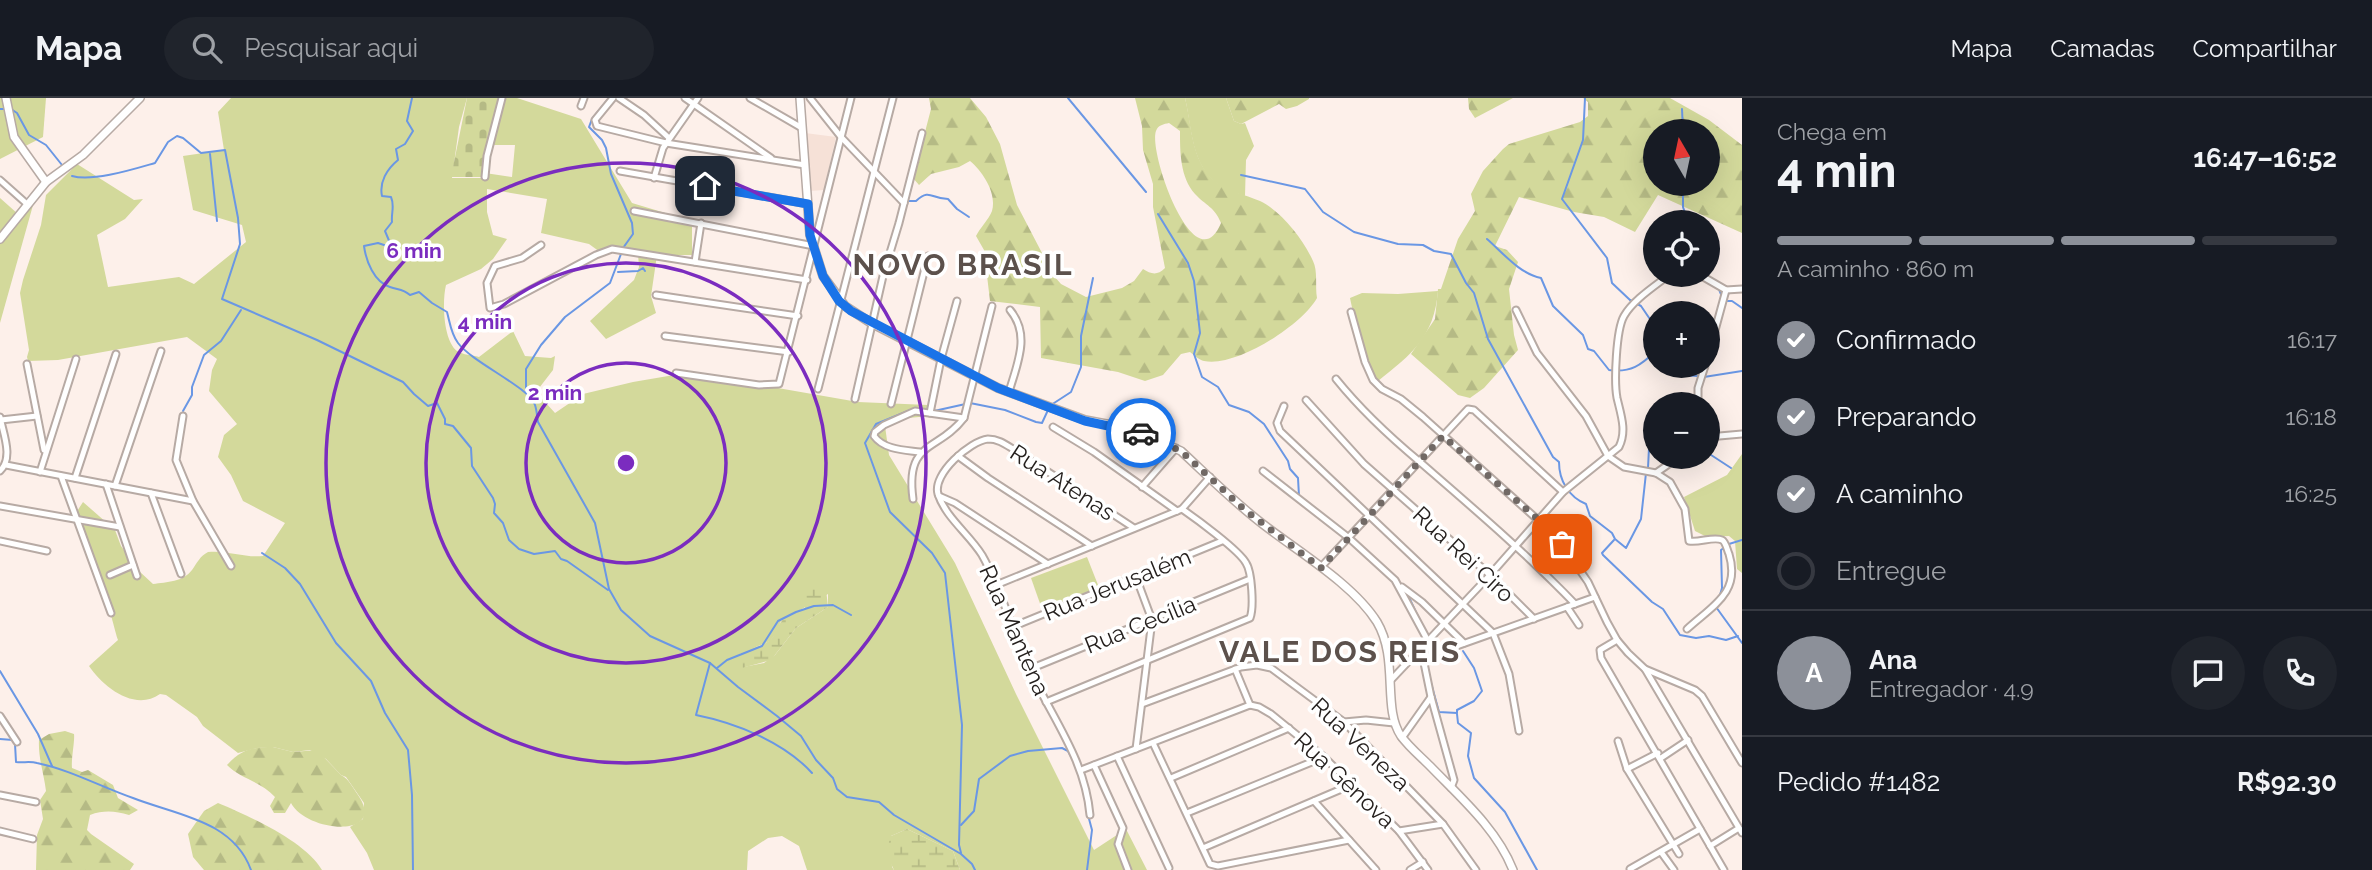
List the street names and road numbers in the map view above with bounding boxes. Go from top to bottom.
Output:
street label: Rua Atenas [1006,438,1120,526]
street label: Rua Rei Ciro [1408,500,1520,608]
street label: Rua Jerusalém [1039,542,1195,626]
street label: Rua Mantena [974,561,1056,699]
street label: Rua Cecília [1080,589,1200,659]
street label: Rua Veneza [1306,692,1416,796]
street label: Rua Gênova [1289,726,1401,834]

